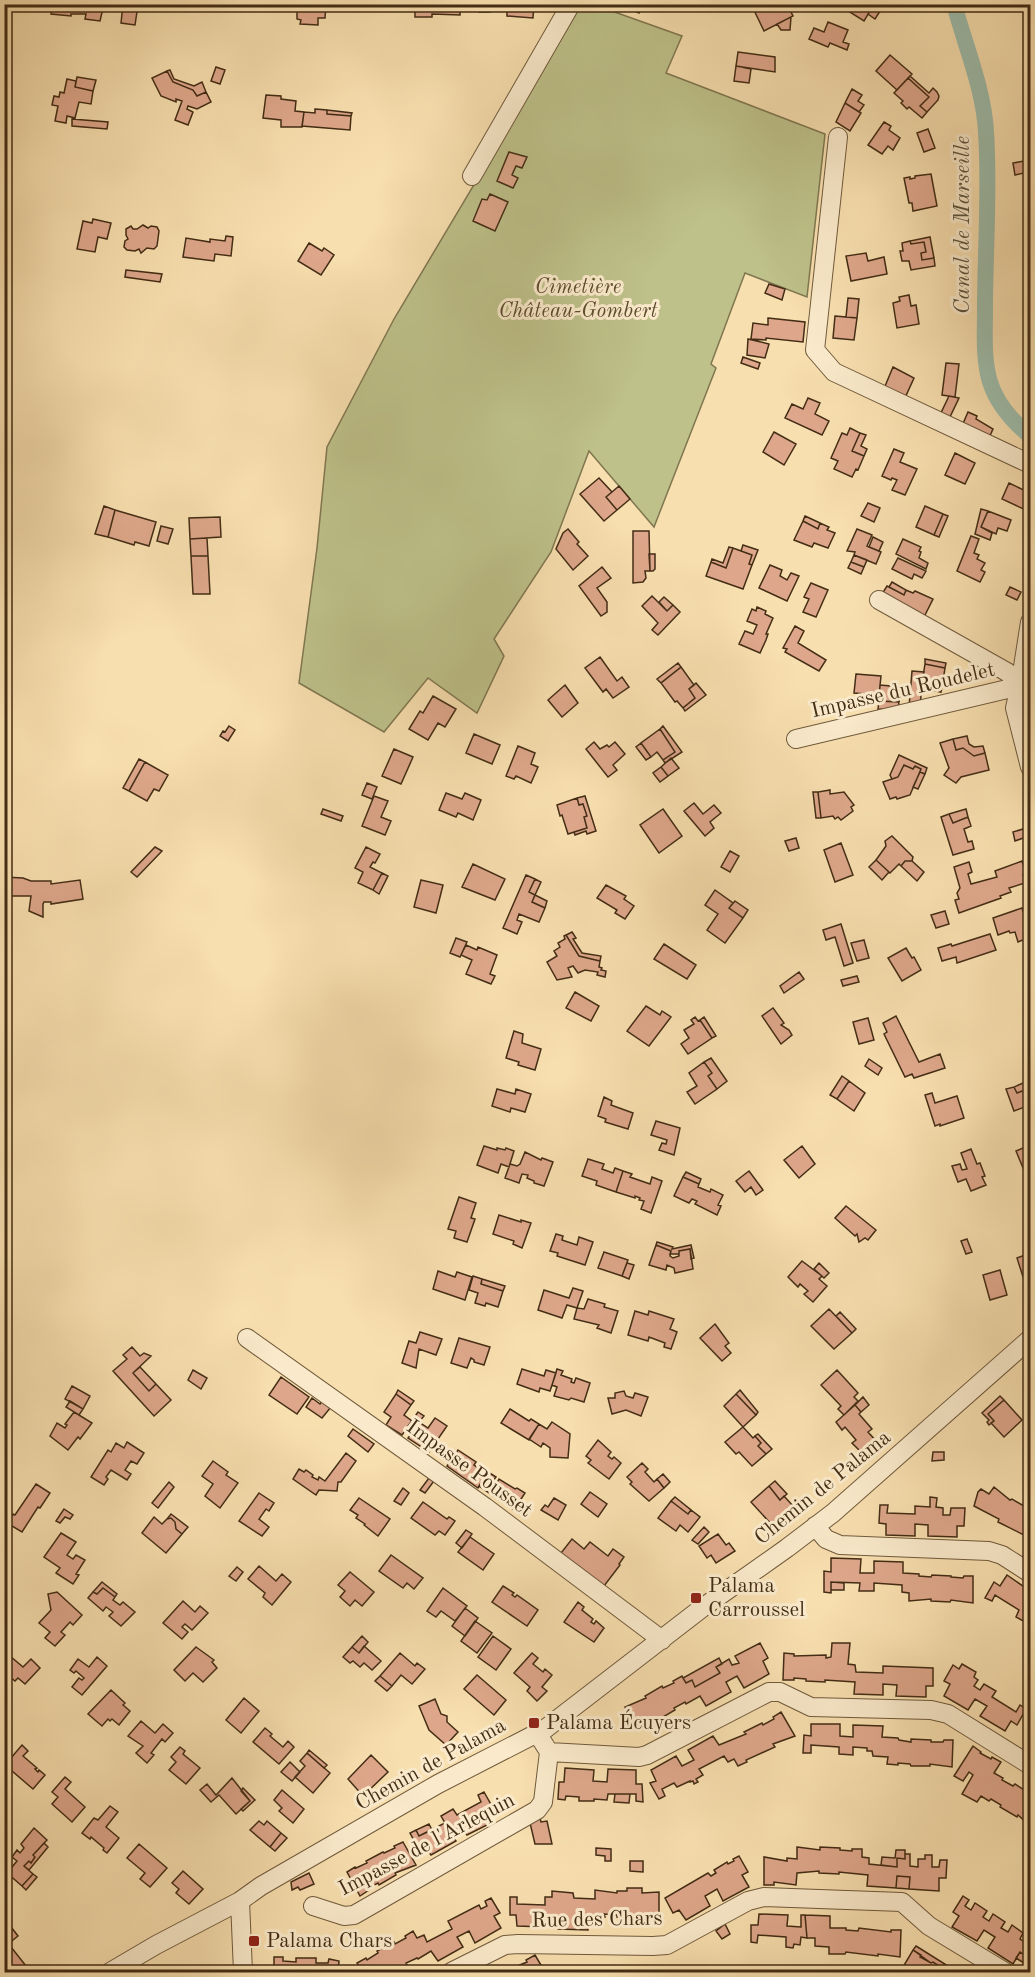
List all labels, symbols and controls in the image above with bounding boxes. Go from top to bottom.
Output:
water label: Canal de Marseille [952,136,974,314]
park label: Cimetière Château-Gombert [498,277,658,322]
street label: Impasse du Roudelet [809,660,997,722]
street label: Impasse Pousset [402,1416,536,1522]
street label: Chemin de Palama [751,1427,895,1549]
place label: Palama Carroussel [708,1576,805,1621]
marker: Palama Carroussel [689,1591,703,1605]
place label: Palama Écuyers [546,1709,691,1734]
street label: Chemin de Palama [352,1715,510,1815]
marker: Palama Écuyers [527,1716,541,1730]
street label: Impasse de l'Arlequin [336,1790,518,1900]
street label: Rue des Chars [531,1908,663,1932]
place label: Palama Chars [266,1931,392,1952]
marker: Palama Chars [247,1934,261,1948]

